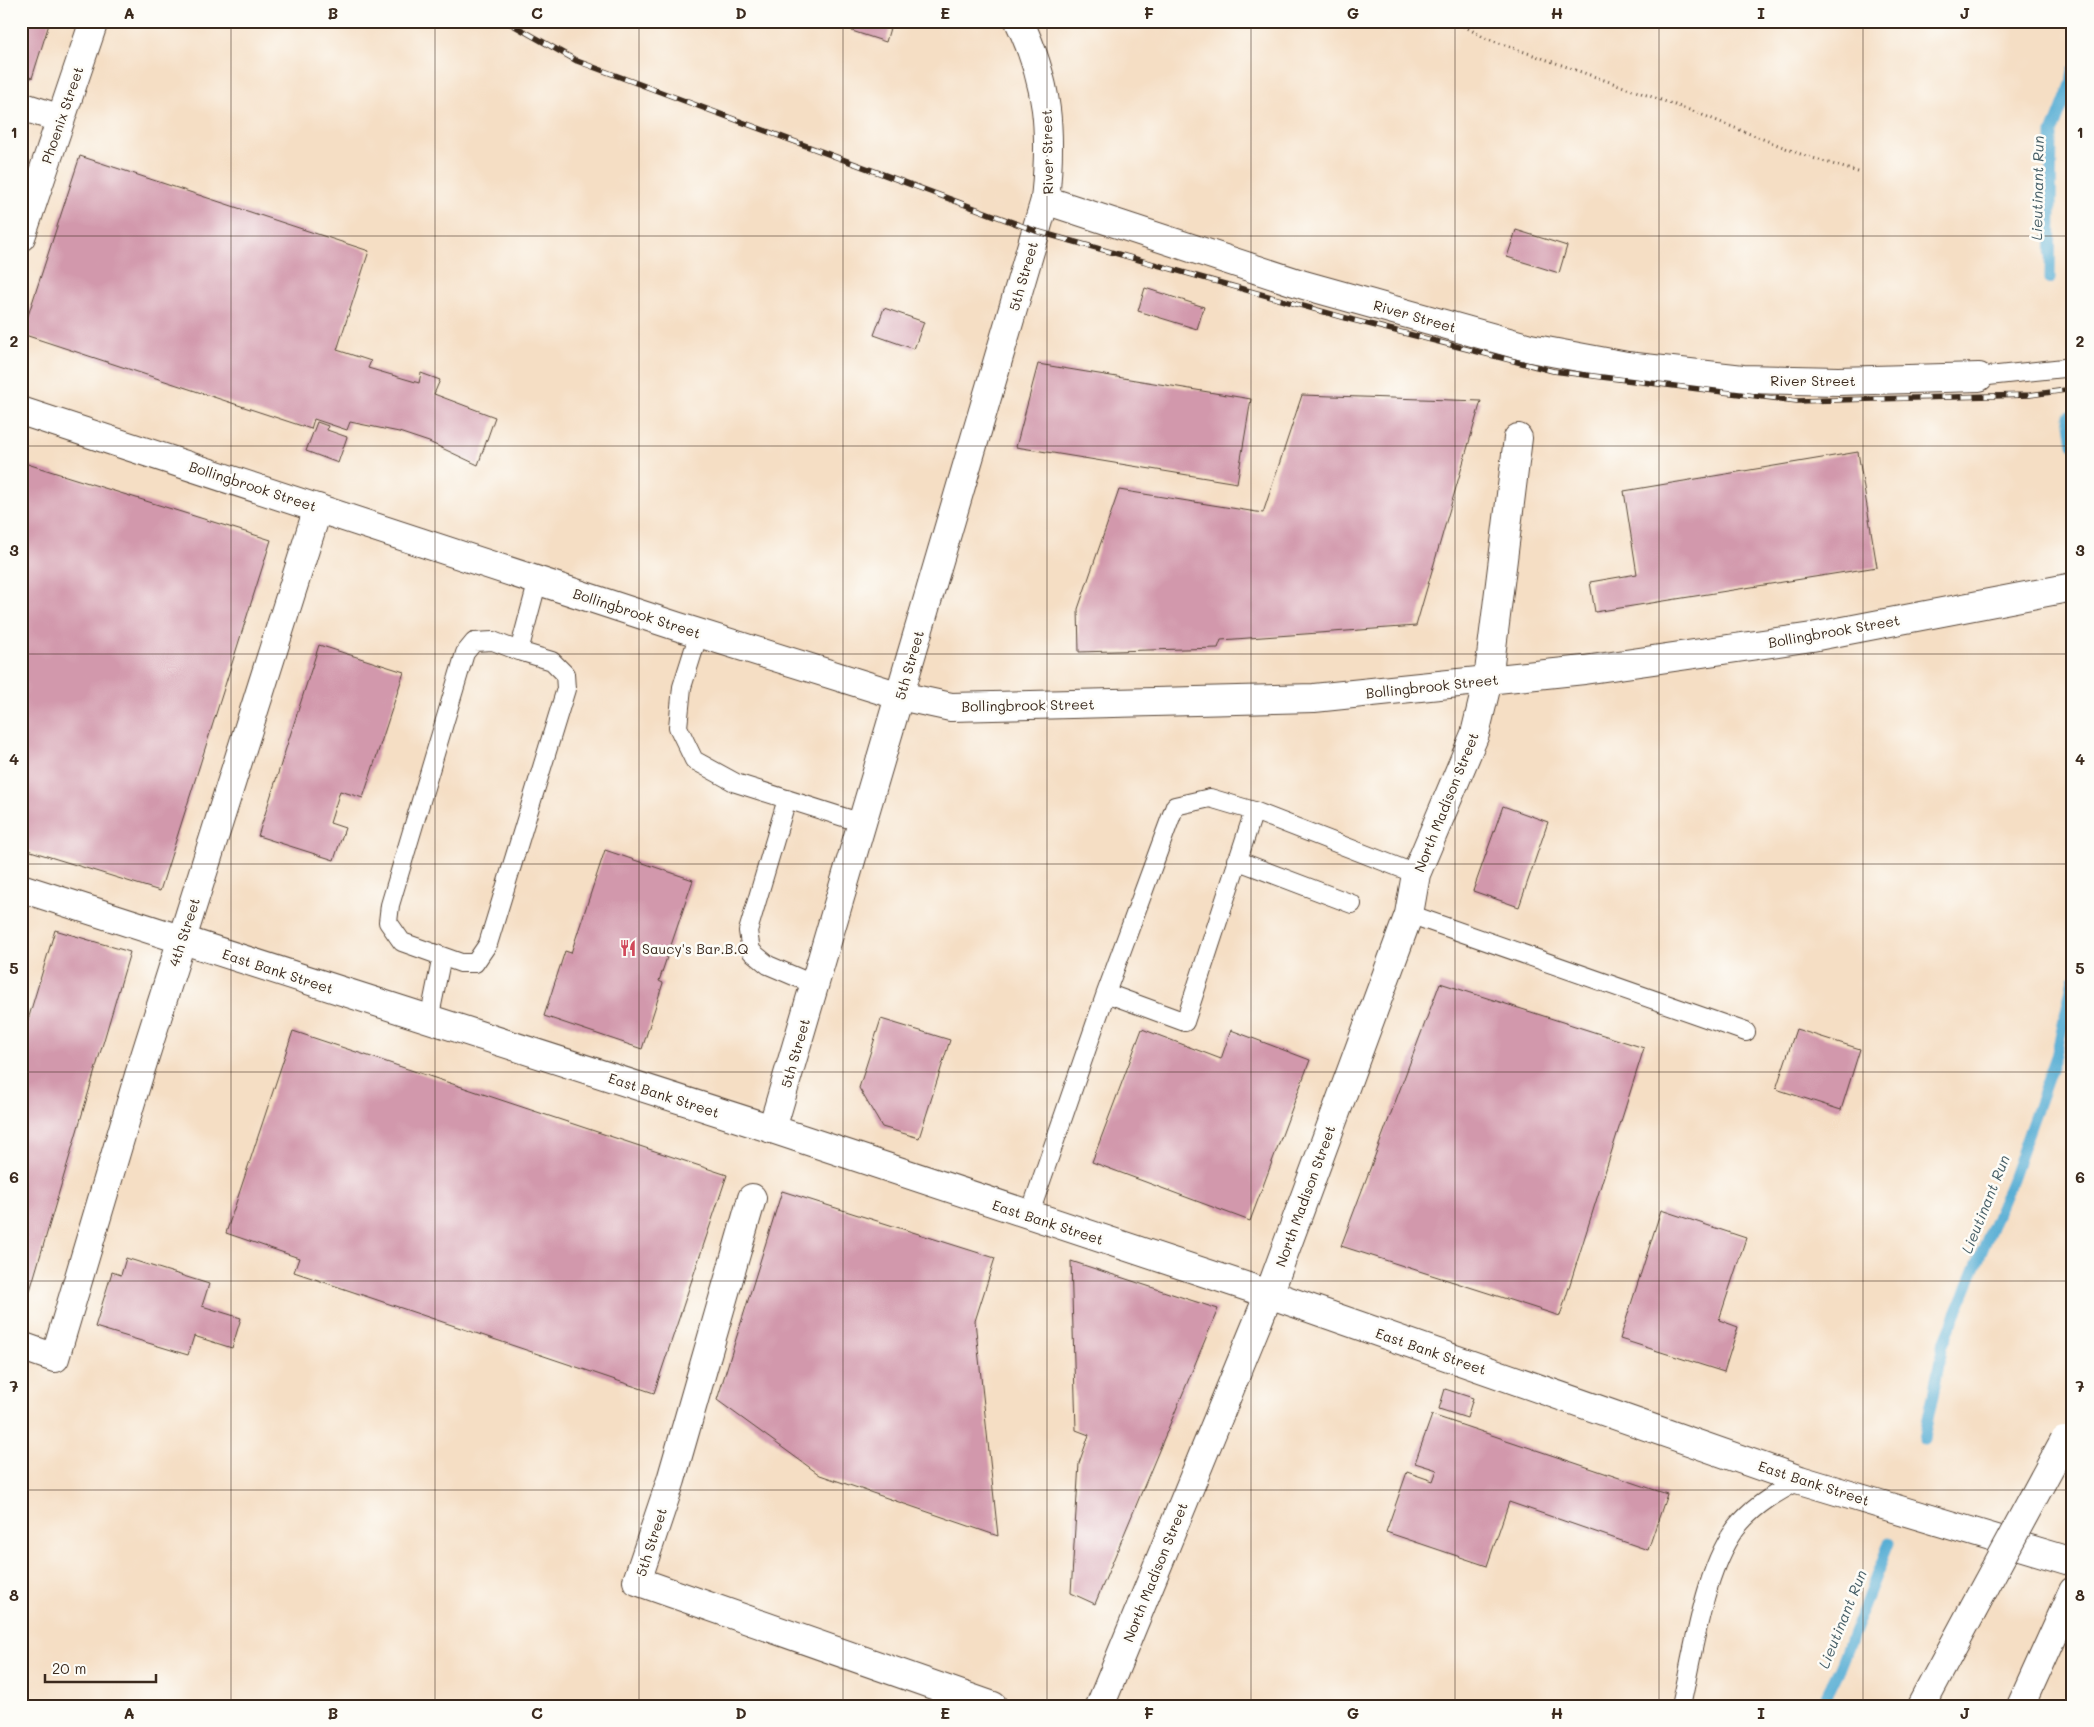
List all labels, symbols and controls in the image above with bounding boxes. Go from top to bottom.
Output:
text: A [123,2,135,23]
text: B [328,2,338,23]
text: C [531,2,543,23]
text: D [735,2,747,23]
text: E [940,2,950,23]
text: F [1144,2,1154,23]
text: G [1347,2,1359,23]
text: H [1551,2,1563,23]
text: I [1757,2,1765,23]
text: J [1960,2,1970,23]
street label: Phoenix Street [36,64,88,166]
street label: River Street [1037,109,1057,195]
text: 1 [10,121,18,142]
text: 1 [2076,121,2084,142]
water label: Lieutinant Run [2026,136,2048,240]
street label: 5th Street [1004,239,1042,313]
street label: River Street [1371,295,1459,337]
text: 2 [10,330,19,351]
text: 2 [2076,330,2085,351]
street label: River Street [1770,371,1856,390]
street label: Bollingbrook Street [187,456,319,516]
text: 3 [9,539,19,560]
text: 3 [2075,539,2085,560]
street label: Bollingbrook Street [571,583,703,643]
street label: Bollingbrook Street [1767,610,1901,652]
street label: 5th Street [890,628,928,702]
street label: Bollingbrook Street [1365,670,1499,702]
street label: Bollingbrook Street [961,694,1095,716]
street label: North Madison Street [1409,729,1483,875]
text: 4 [9,748,19,769]
text: 4 [2075,748,2085,769]
street label: 4th Street [164,895,204,969]
restaurant icon: Saucy's Bar.B.Q [618,938,638,958]
place label: Saucy's Bar.B.Q [642,939,749,958]
street label: East Bank Street [220,944,336,998]
text: 5 [9,957,19,978]
text: 5 [2075,957,2085,978]
street label: 5th Street [776,1016,814,1090]
street label: East Bank Street [606,1068,722,1122]
street label: North Madison Street [1271,1123,1339,1269]
water label: Lieutinant Run [1956,1152,2014,1256]
text: 6 [9,1166,19,1187]
text: 6 [2075,1166,2085,1187]
street label: East Bank Street [990,1195,1106,1249]
street label: East Bank Street [1373,1323,1489,1379]
text: 7 [10,1375,19,1396]
text: 7 [2076,1375,2085,1396]
street label: East Bank Street [1756,1456,1872,1510]
street label: North Madison Street [1118,1499,1192,1645]
street label: 5th Street [631,1505,671,1579]
water label: Lieutinant Run [1813,1567,1871,1671]
text: 8 [9,1584,19,1605]
text: 8 [2075,1584,2085,1605]
scale bar [45,1652,156,1684]
text: 20 m [52,1658,86,1678]
text: A [123,1702,135,1723]
text: B [328,1702,338,1723]
text: C [531,1702,543,1723]
text: D [735,1702,747,1723]
text: E [940,1702,950,1723]
text: F [1144,1702,1154,1723]
text: G [1347,1702,1359,1723]
text: H [1551,1702,1563,1723]
text: I [1757,1702,1765,1723]
text: J [1960,1702,1970,1723]

